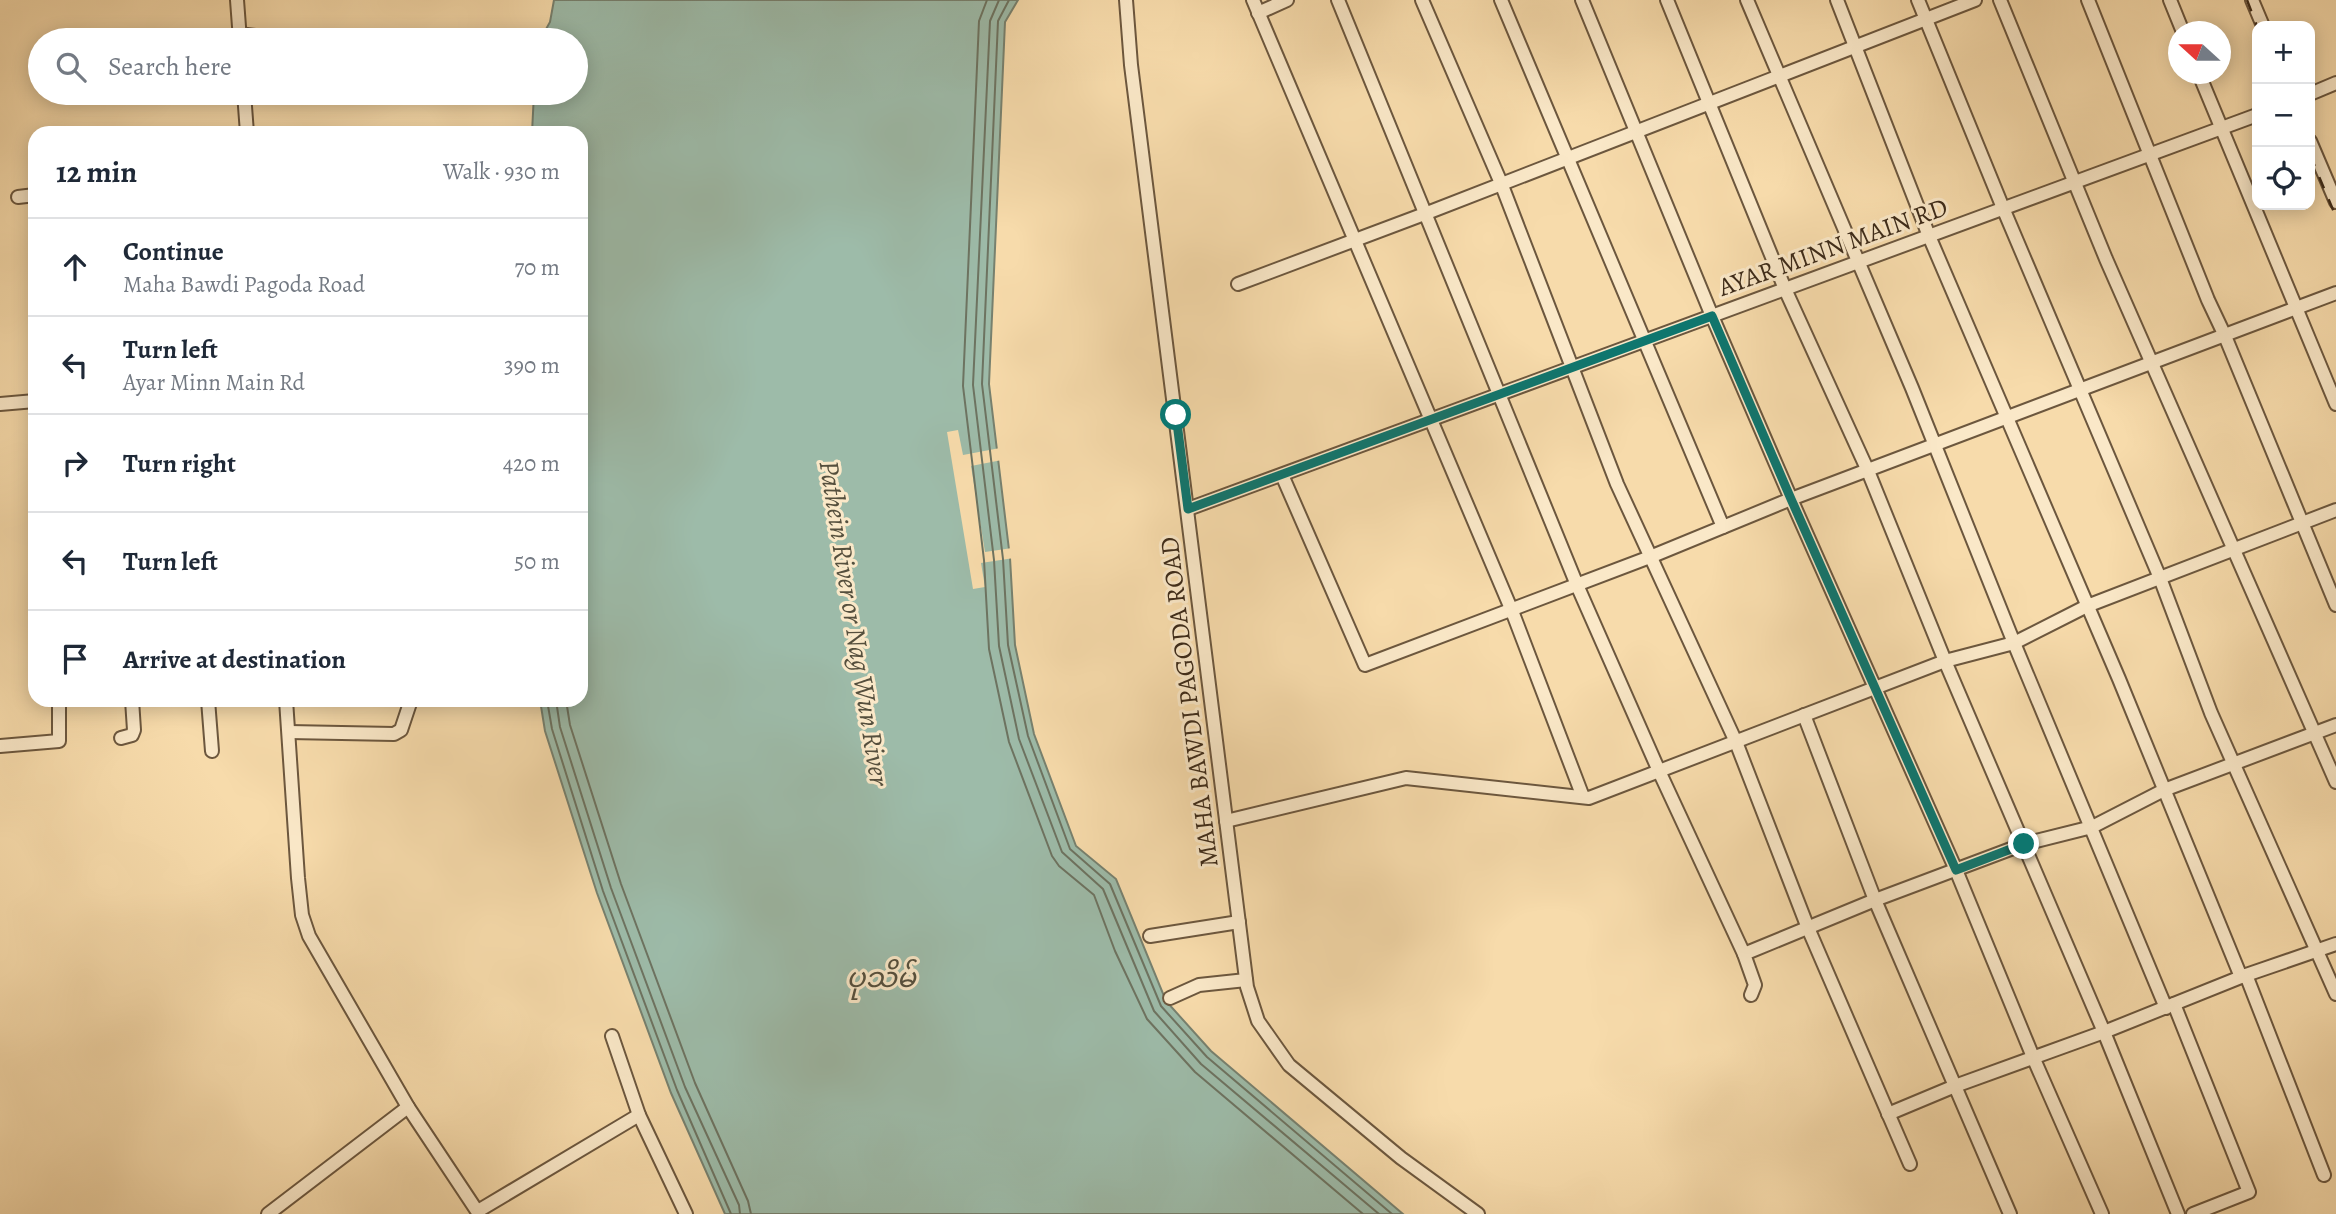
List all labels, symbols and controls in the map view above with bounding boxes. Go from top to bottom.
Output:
north arrow [2168,21,2231,84]
map controls [2252,21,2315,210]
button: + [2252,21,2315,84]
search box [28,28,588,105]
icon: search [52,48,90,86]
text: Search here [108,49,232,84]
button: − [2252,84,2315,147]
button: locate [2252,147,2315,210]
text: 12 min [56,152,137,192]
text: Walk · 930 m [443,156,560,187]
street label: AYAR MINN MAIN RD [1712,189,1953,305]
text: Continue [123,234,224,269]
icon: ahead [56,248,94,286]
text: 70 m [514,252,560,283]
text: Maha Bawdi Pagoda Road [123,269,365,300]
text: Turn left [123,332,218,367]
icon: left [56,346,94,384]
text: 390 m [504,350,560,381]
text: Ayar Minn Main Rd [123,367,305,398]
route start [1160,399,1191,430]
icon: right [56,444,94,482]
text: Turn right [123,446,236,481]
text: 420 m [503,448,560,479]
water label: Pathein River or Nag Wun River [810,458,899,790]
street label: MAHA BAWDI PAGODA ROAD [1151,535,1227,869]
icon: left [56,542,94,580]
text: Turn left [123,544,218,579]
text: 50 m [514,546,560,577]
icon: arrive [56,640,94,678]
text: Arrive at destination [123,642,346,677]
route end [2008,828,2039,859]
water label: ပုသိမ် [846,958,918,1001]

